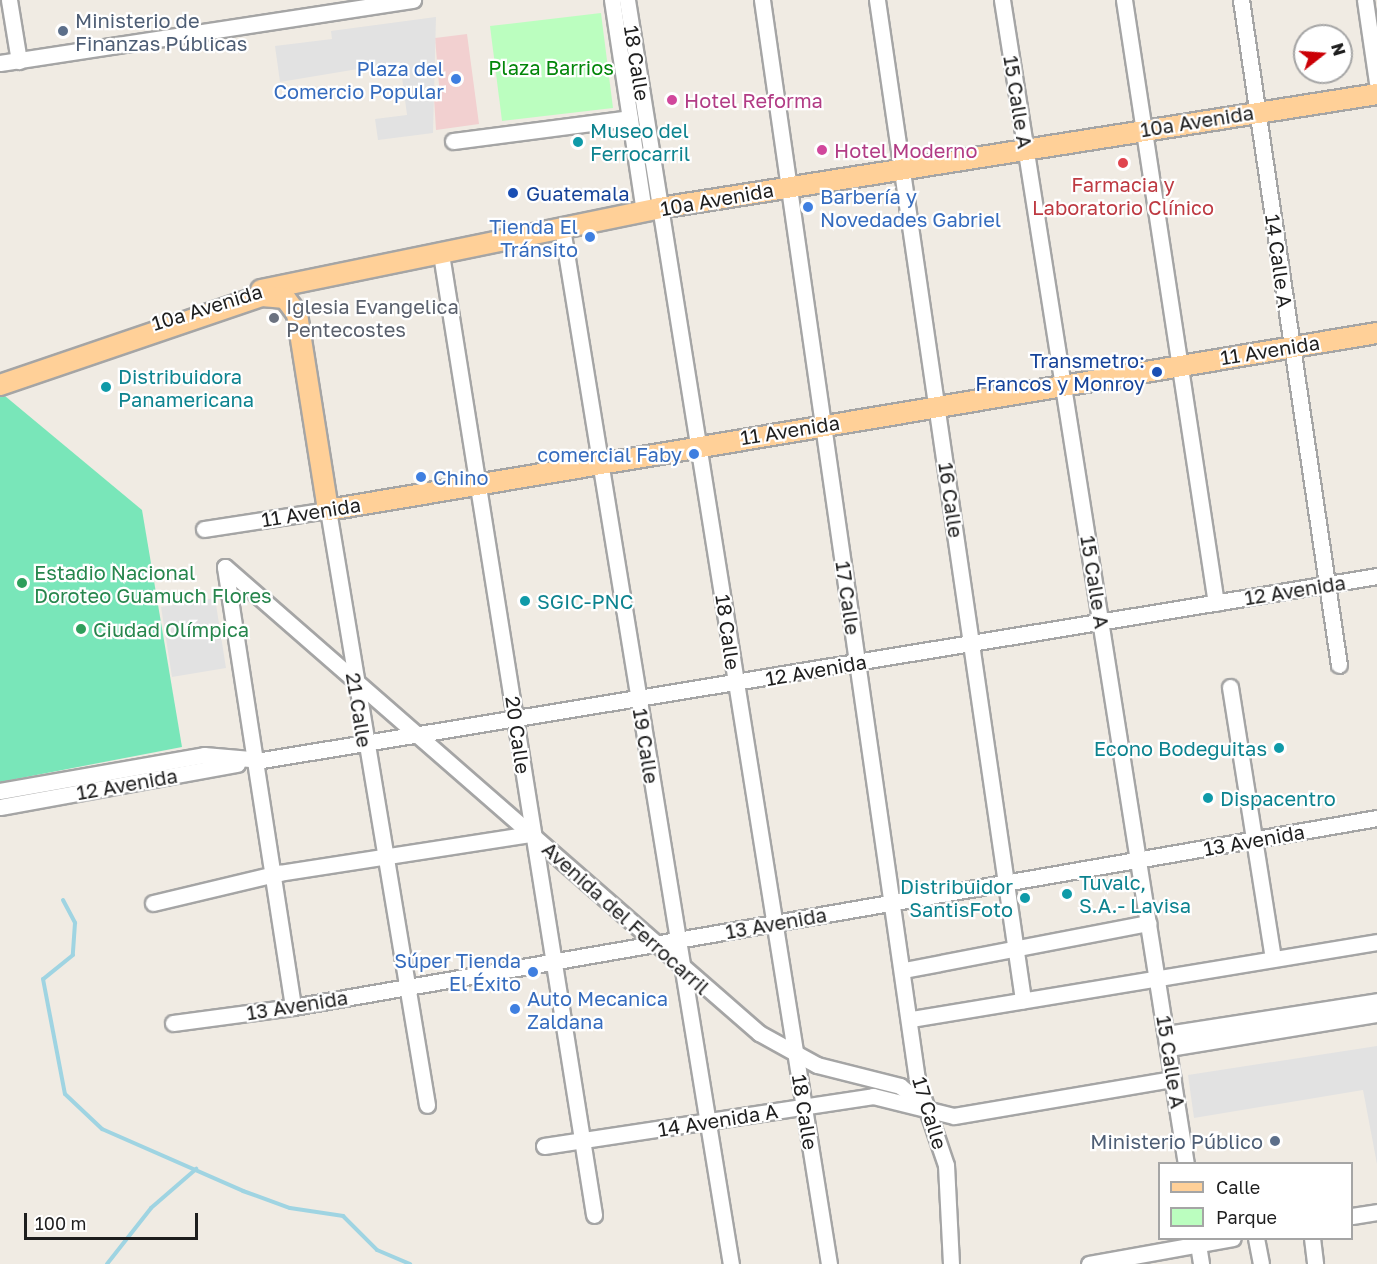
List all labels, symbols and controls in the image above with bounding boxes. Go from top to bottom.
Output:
place label: Ministerio de Finanzas Públicas [75,8,247,55]
marker: Ministerio de Finanzas Públicas [56,24,70,38]
street label: 18 Calle [619,24,655,102]
north arrow [1293,24,1353,84]
text: N [1327,41,1350,58]
street label: 15 Calle A [999,54,1037,150]
park label: Plaza Barrios [488,55,614,79]
place label: Plaza del Comercio Popular [273,56,444,103]
marker: Plaza del Comercio Popular [449,72,463,86]
place label: Hotel Reforma [684,88,823,112]
marker: Hotel Reforma [665,93,679,107]
street label: 10a Avenida [1139,100,1255,142]
place label: Museo del Ferrocarril [590,118,690,165]
marker: Museo del Ferrocarril [571,135,585,149]
place label: Hotel Moderno [834,138,977,162]
marker: Hotel Moderno [815,143,829,157]
marker: Farmacia y Laboratorio Clínico [1116,156,1130,170]
place label: Farmacia y Laboratorio Clínico [1032,173,1214,220]
street label: 10a Avenida [659,177,775,221]
place label: Guatemala [526,181,630,205]
marker: Guatemala [504,184,522,202]
place label: Barbería y Novedades Gabriel [820,184,1001,231]
marker: Barbería y Novedades Gabriel [801,200,815,214]
street label: 14 Calle A [1261,213,1297,309]
place label: Tienda El Tránsito [489,214,578,261]
marker: Tienda El Tránsito [583,230,597,244]
street label: 10a Avenida [149,279,265,335]
place label: Iglesia Evangelica Pentecostes [286,294,459,341]
marker: Iglesia Evangelica Pentecostes [267,311,281,325]
street label: 11 Avenida [1219,330,1321,370]
place label: Transmetro: Francos y Monroy [975,348,1145,395]
place label: Distribuidora Panamericana [118,364,254,411]
marker: Transmetro: Francos y Monroy [1150,365,1164,379]
marker: Distribuidora Panamericana [99,380,113,394]
street label: 11 Avenida [739,410,841,450]
place label: comercial Faby [537,442,682,466]
marker: comercial Faby [687,447,701,461]
street label: 16 Calle [934,461,968,539]
place label: Chino [433,465,489,489]
marker: Chino [414,470,428,484]
street label: 11 Avenida [260,492,362,532]
street label: 15 Calle A [1076,534,1114,630]
street label: 17 Calle [831,559,865,637]
place label: Estadio Nacional Doroteo Guamuch Flores [34,560,272,607]
street label: 12 Avenida [1243,570,1347,610]
marker: Estadio Nacional Doroteo Guamuch Flores [15,576,29,590]
place label: SGIC-PNC [537,589,633,613]
street label: 18 Calle [711,593,745,671]
marker: SGIC-PNC [518,594,532,608]
place label: Ciudad Olímpica [93,617,249,641]
marker: Ciudad Olímpica [74,622,88,636]
street label: 12 Avenida [764,649,868,691]
street label: 21 Calle [341,671,377,749]
street label: 20 Calle [501,695,535,775]
street label: 19 Calle [628,707,664,785]
place label: Econo Bodeguitas [1094,736,1267,760]
marker: Econo Bodeguitas [1272,741,1286,755]
street label: 12 Avenida [75,763,179,805]
place label: Dispacentro [1220,786,1336,810]
marker: Dispacentro [1201,791,1215,805]
street label: 13 Avenida [1202,819,1306,861]
street label: Avenida del Ferrocarril [538,837,714,999]
place label: Tuvalc, S.A.- Lavisa [1079,870,1191,917]
place label: Distribuidor SantisFoto [900,874,1013,921]
marker: Tuvalc, S.A.- Lavisa [1060,887,1074,901]
marker: Distribuidor SantisFoto [1018,891,1032,905]
street label: 13 Avenida [724,902,828,944]
place label: Súper Tienda El Éxito [394,948,521,995]
marker: Súper Tienda El Éxito [526,965,540,979]
street label: 13 Avenida [245,985,349,1025]
place label: Auto Mecanica Zaldana [527,986,668,1033]
marker: Auto Mecanica Zaldana [508,1002,522,1016]
street label: 15 Calle A [1152,1014,1190,1110]
street label: 18 Calle [787,1073,823,1151]
street label: 17 Calle [908,1074,952,1152]
street label: 14 Avenida A [656,1099,780,1141]
place label: Ministerio Público [1090,1129,1263,1153]
marker: Ministerio Público [1268,1134,1282,1148]
legend [1158,1162,1353,1240]
text: Calle [1216,1176,1260,1198]
scale bar [27,1201,201,1239]
text: Parque [1216,1206,1277,1228]
text: 100 m [35,1212,86,1234]

